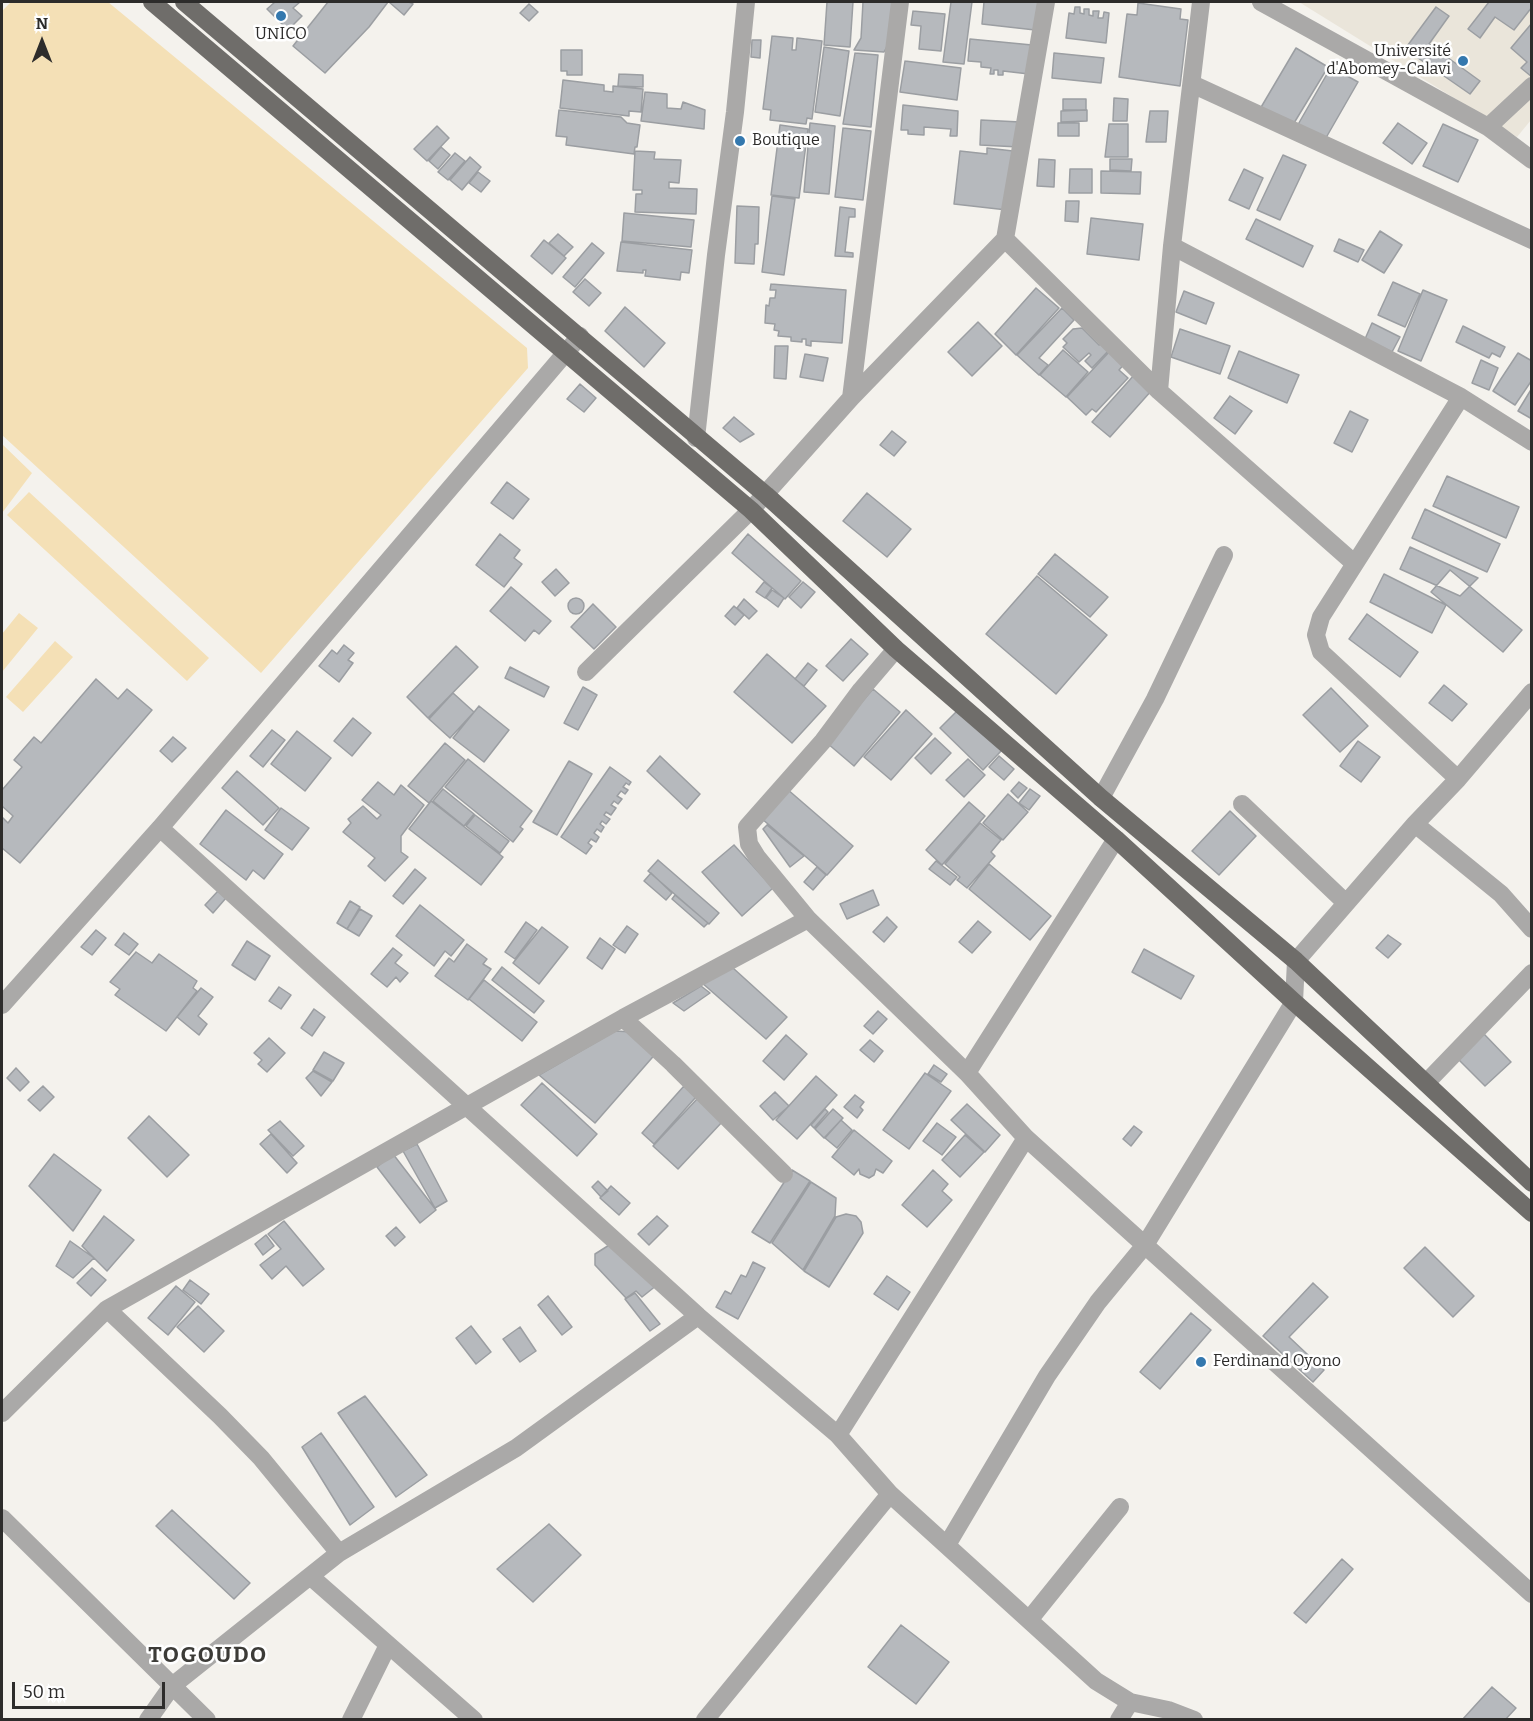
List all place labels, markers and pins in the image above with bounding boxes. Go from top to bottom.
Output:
marker: UNICO [274,9,288,23]
place label: UNICO [255,25,307,45]
place label: Université d'Abomey-Calavi [1326,42,1451,80]
marker: Université d'Abomey-Calavi [1456,54,1470,68]
place label: Boutique [752,131,820,151]
marker: Boutique [733,134,747,148]
place label: Ferdinand Oyono [1213,1352,1341,1372]
marker: Ferdinand Oyono [1194,1355,1208,1369]

